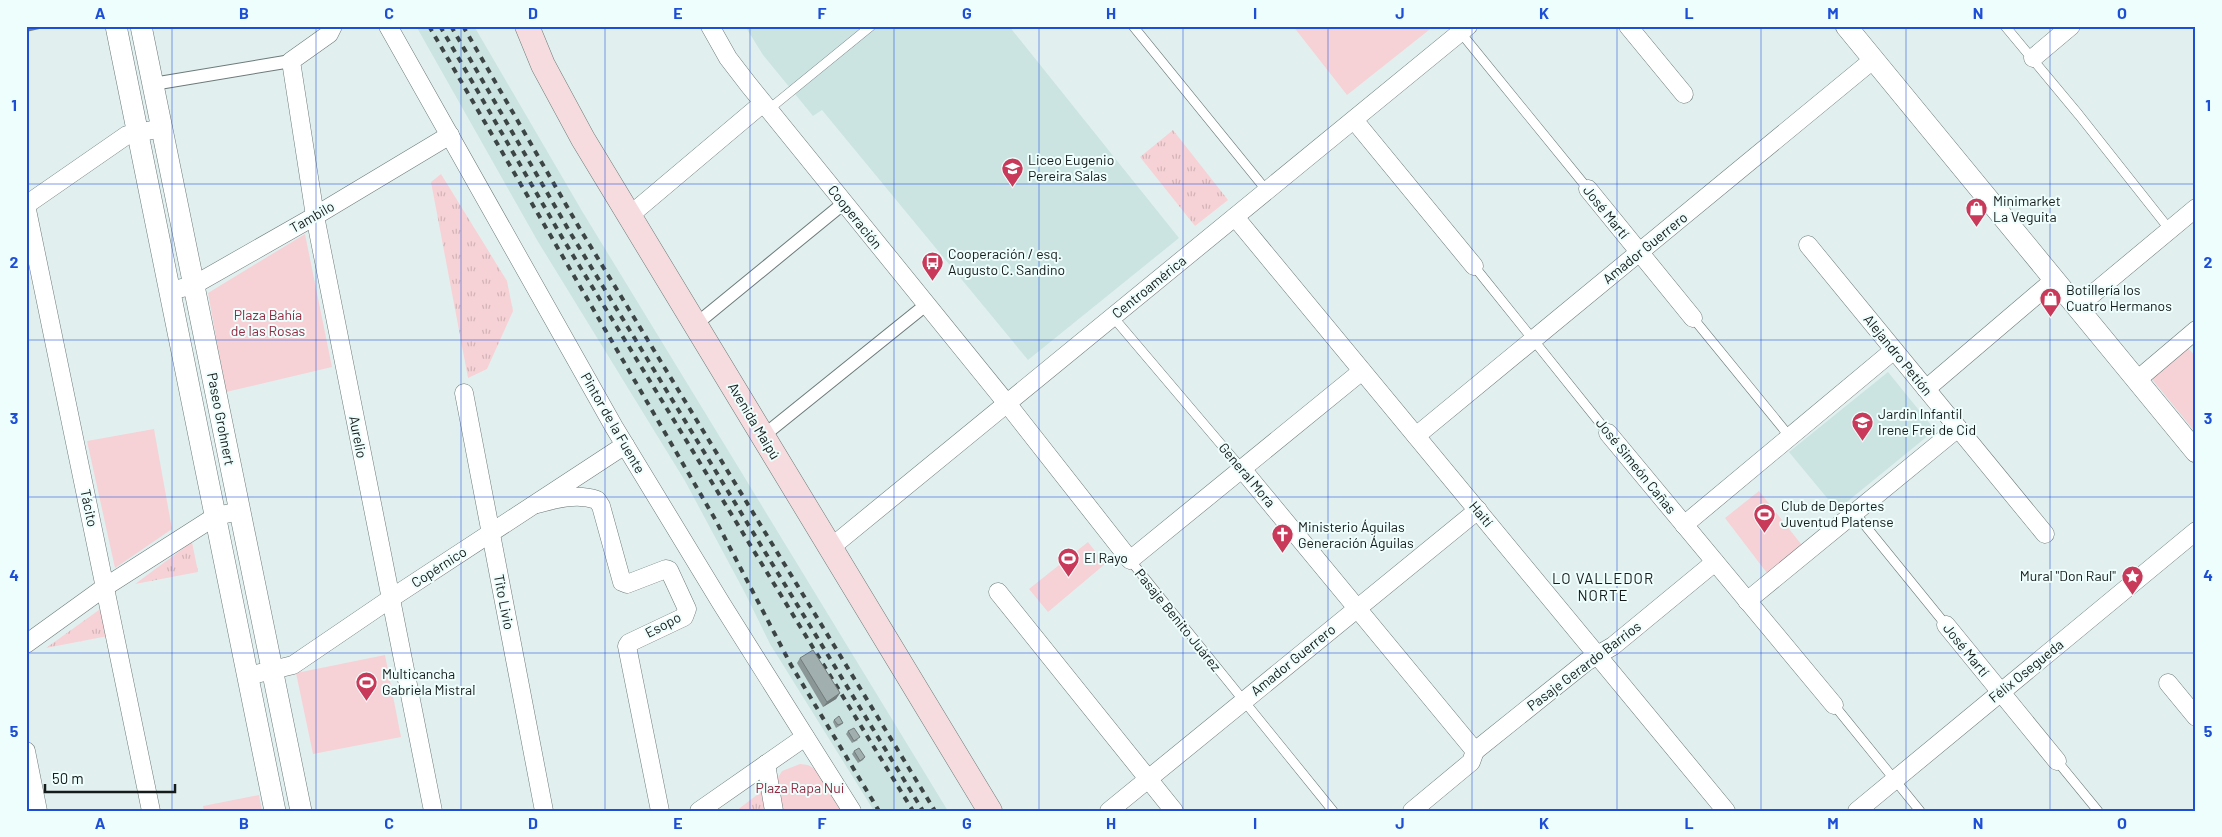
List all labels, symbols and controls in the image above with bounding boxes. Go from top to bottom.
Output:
text: A [95,3,106,22]
text: B [239,3,249,22]
text: C [384,3,394,22]
text: D [528,3,538,22]
text: E [673,3,683,22]
text: F [818,3,827,22]
text: G [962,3,972,22]
text: H [1106,3,1116,22]
text: I [1253,3,1257,22]
text: J [1395,3,1405,22]
text: K [1539,3,1549,22]
text: L [1684,3,1694,22]
text: M [1827,3,1839,22]
text: N [1973,3,1983,22]
text: O [2117,3,2127,22]
text: 1 [11,95,17,114]
text: 1 [2205,95,2211,114]
place label: Liceo Eugenio Pereira Salas [1028,151,1114,184]
school or university icon: Liceo Eugenio Pereira Salas [1000,156,1024,187]
street label: Cooperación [825,181,886,252]
street label: José Martí [1580,182,1633,242]
place label: Minimarket La Veguita [1993,192,2061,225]
street label: Tambilo [286,197,337,236]
shop icon: Minimarket La Veguita [1965,197,1989,228]
street label: Amador Guerrero [1599,208,1691,287]
place label: Cooperación / esq. Augusto C. Sandino [948,245,1065,278]
bus stop icon: Cooperación / esq. Augusto C. Sandino [920,250,944,281]
text: 2 [10,252,19,271]
street label: Centroamérica [1108,252,1189,322]
text: 2 [2204,252,2213,271]
place label: Botillería los Cuatro Hermanos [2066,281,2172,314]
shop icon: Botillería los Cuatro Hermanos [2038,286,2062,317]
park label: Plaza Bahía de las Rosas [231,306,306,339]
street label: Alejandro Petión [1860,311,1936,399]
street label: Pintor de la Fuente [578,369,649,476]
street label: Paseo Grohnert [204,371,239,467]
street label: Avenida Maipú [725,379,784,462]
place label: Jardin Infantil Irene Frei de Cid [1878,405,1976,438]
text: 3 [10,408,18,427]
text: 3 [2204,408,2212,427]
school or university icon: Jardin Infantil Irene Frei de Cid [1850,410,1874,441]
street label: Aurelio [346,414,371,460]
street label: José Simeón Cañas [1593,414,1680,517]
street label: General Mora [1215,439,1279,510]
street label: Tácito [77,487,102,528]
place label: Club de Deportes Juventud Platense [1781,497,1894,530]
street label: Haití [1466,498,1497,530]
sports icon: Club de Deportes Juventud Platense [1753,502,1777,533]
place label: Ministerio Águilas Generación Águilas [1298,518,1414,551]
church icon: Ministerio Águilas Generación Águilas [1270,523,1294,554]
street label: Copérnico [408,542,469,591]
sports icon: El Rayo [1056,546,1080,577]
place label: El Rayo [1084,549,1128,566]
place icon: Mural "Don Raul" [2120,564,2144,595]
text: 4 [9,565,19,584]
street label: Pasaje Benito Juárez [1132,565,1225,674]
text: 4 [2203,565,2213,584]
place label: Mural "Don Raul" [2020,567,2116,584]
district label: LO VALLEDOR NORTE [1552,569,1654,604]
street label: Tito Livio [491,573,518,631]
street label: Esopo [642,608,684,641]
street label: Pasaje Gerardo Barrios [1523,617,1644,714]
street label: Amador Guerrero [1247,620,1339,699]
street label: José Martí [1940,620,1993,680]
street label: Félix Osegueda [1985,635,2067,706]
place label: Multicancha Gabriela Mistral [382,665,475,698]
sports icon: Multicancha Gabriela Mistral [354,670,378,701]
text: 5 [10,721,19,740]
text: 5 [2204,721,2213,740]
scale bar [45,762,175,794]
text: 50 m [52,769,84,787]
park label: Plaza Rapa Nui [756,779,844,796]
text: A [95,813,106,832]
text: B [239,813,249,832]
text: C [384,813,394,832]
text: D [528,813,538,832]
text: E [673,813,683,832]
text: F [818,813,827,832]
text: G [962,813,972,832]
text: H [1106,813,1116,832]
text: I [1253,813,1257,832]
text: J [1395,813,1405,832]
text: K [1539,813,1549,832]
text: L [1684,813,1694,832]
text: M [1827,813,1839,832]
text: N [1973,813,1983,832]
text: O [2117,813,2127,832]

